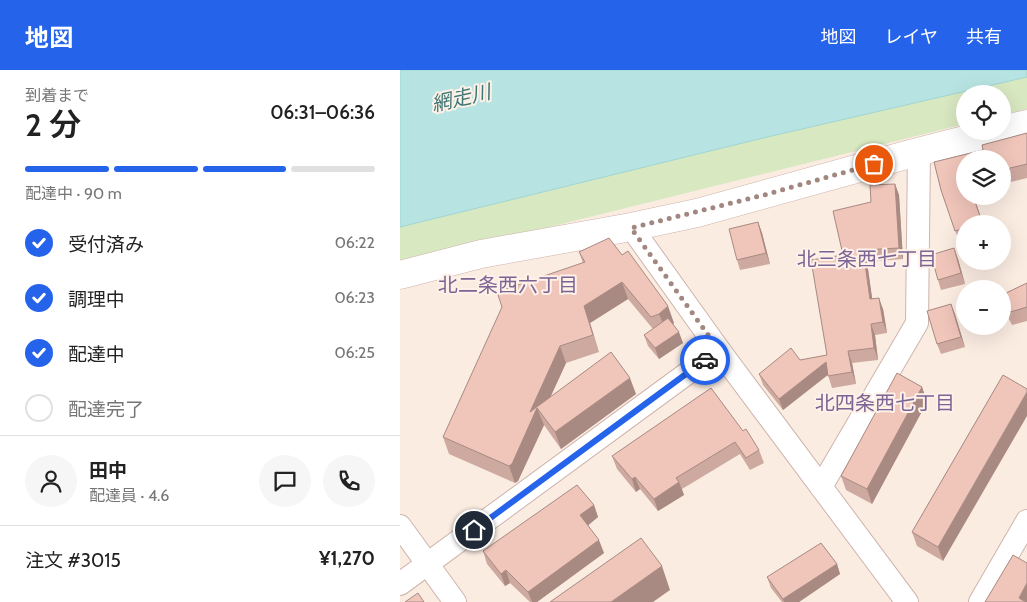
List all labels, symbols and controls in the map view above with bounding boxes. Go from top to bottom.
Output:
text: 地図 [25,23,73,52]
text: 地図 [821,26,857,48]
text: レイヤ [885,26,938,48]
text: 共有 [966,26,1002,48]
water label: 網走川 [429,79,495,116]
map controls [956,85,1011,335]
button: locate [956,85,1011,140]
text: 到着まで [25,86,89,105]
text: 06:31–06:36 [270,101,375,124]
text: 2 分 [25,105,81,144]
pin [853,143,895,185]
icon: bag [860,150,888,178]
button: layers [956,150,1011,205]
text: 配達中 · 90 m [25,184,122,203]
button: + [956,215,1011,270]
icon: check [25,229,53,257]
text: 受付済み [68,233,144,256]
text: 06:22 [335,233,375,252]
district label: 北三条西七丁目 [797,247,937,271]
district label: 北二条西六丁目 [438,273,578,297]
button: − [956,280,1011,335]
icon: check [25,284,53,312]
text: 調理中 [68,288,125,311]
text: 06:23 [334,288,375,307]
courier [680,335,730,385]
icon: check [25,339,53,367]
text: 配達中 [68,343,125,366]
text: 06:25 [334,343,375,362]
icon: car [691,346,719,374]
district label: 北四条西七丁目 [815,391,955,415]
text: 配達完了 [68,398,144,421]
button: person [25,455,77,507]
button: chat [259,455,311,507]
button: phone [323,455,375,507]
text: 田中 [89,459,127,482]
text: 配達員 · 4.6 [89,486,169,505]
pin [453,509,495,551]
icon: home [460,516,488,544]
text: ¥1,270 [319,547,375,570]
text: 注文 #3015 [25,549,121,572]

